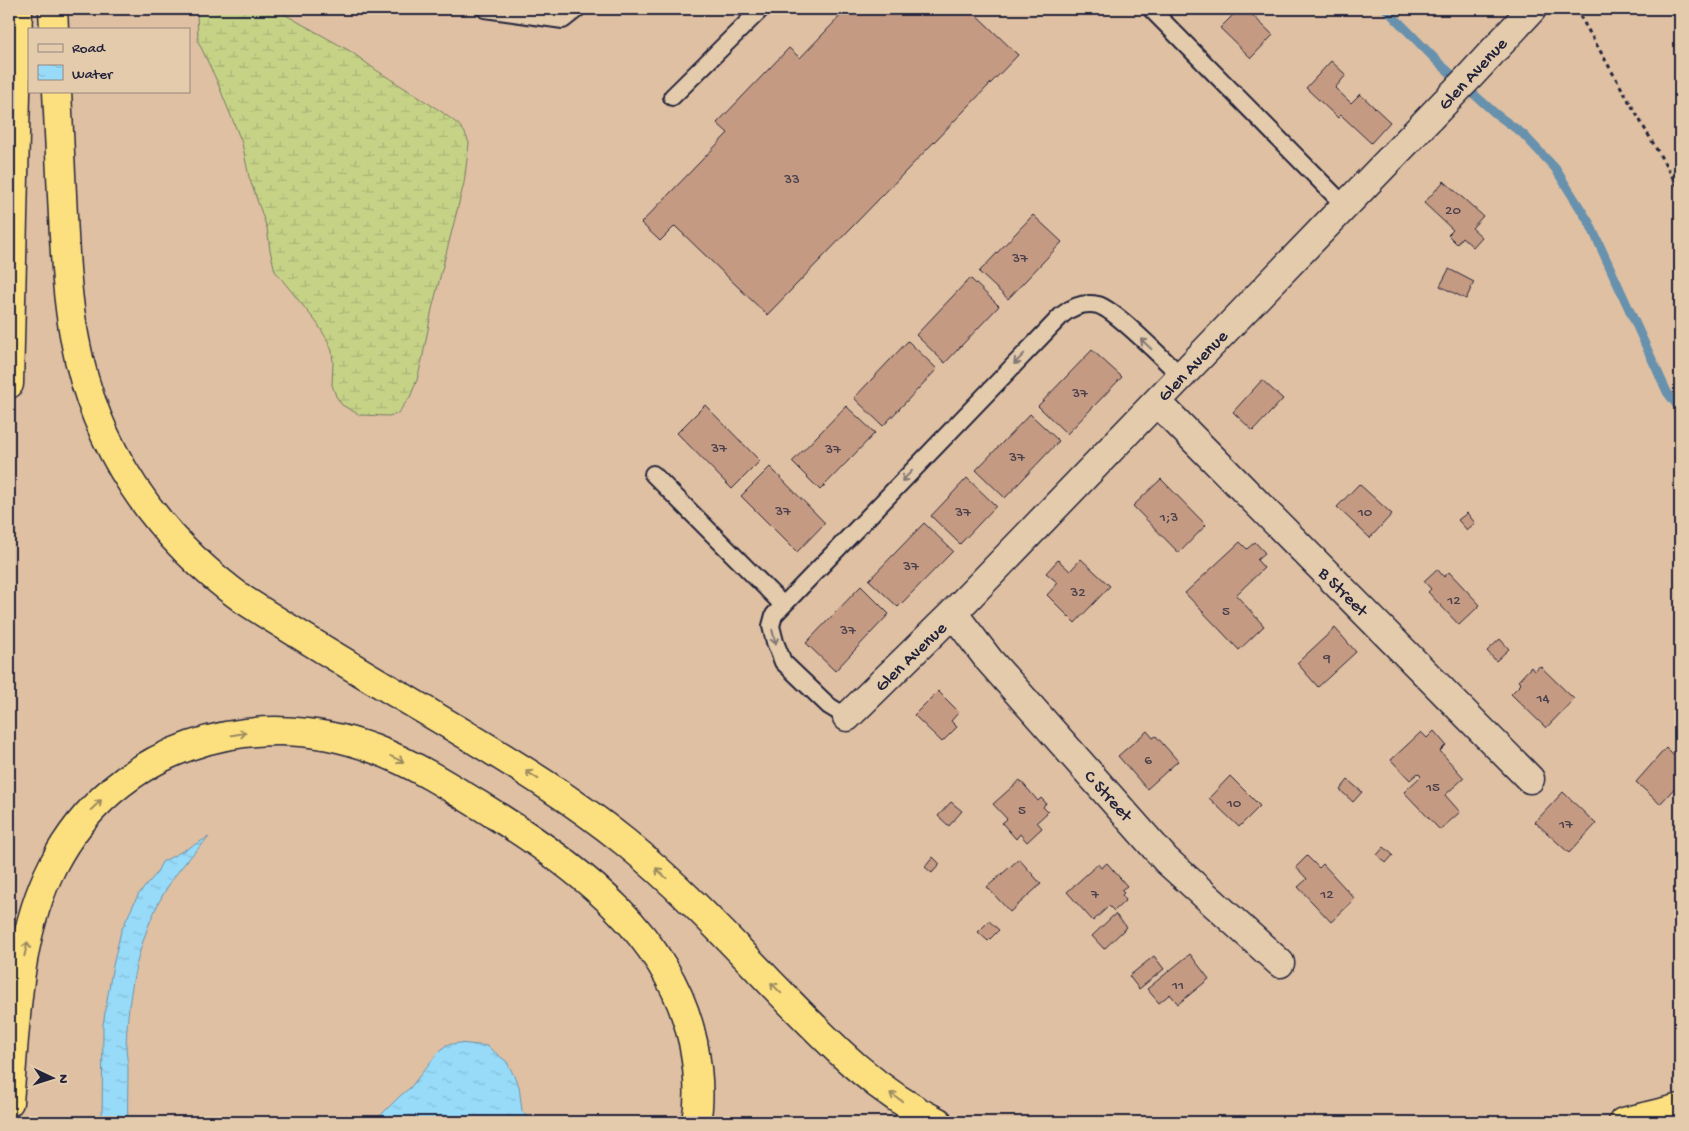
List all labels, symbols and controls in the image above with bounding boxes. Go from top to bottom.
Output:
legend [28,28,190,92]
street label: Glen Avenue [1435,34,1513,115]
text: Road [72,40,106,58]
text: Water [72,66,114,84]
house number: 33 [783,171,800,189]
house number: 20 [1445,202,1461,220]
house number: 37 [1011,250,1029,268]
street label: Glen Avenue [1154,326,1234,407]
one-way arrow [1140,338,1152,350]
one-way arrow [1013,353,1025,365]
house number: 37 [1071,385,1089,403]
house number: 37 [710,440,728,458]
house number: 37 [824,441,842,459]
house number: 37 [1008,449,1026,467]
one-way arrow [900,470,913,482]
house number: 37 [774,503,792,521]
house number: 37 [954,504,972,522]
house number: 10 [1357,504,1373,522]
house number: 1;3 [1159,509,1178,527]
house number: 37 [902,558,920,576]
street label: B Street [1312,563,1373,623]
house number: 32 [1069,584,1086,602]
house number: 12 [1446,592,1461,610]
house number: 5 [1222,603,1230,621]
street label: Glen Avenue [872,618,952,697]
house number: 37 [839,622,857,640]
one-way arrow [770,629,779,645]
house number: 9 [1322,650,1331,668]
house number: 14 [1535,690,1550,708]
one-way arrow [230,728,246,738]
house number: 6 [1144,752,1152,770]
one-way arrow [389,754,404,764]
street label: C Street [1079,767,1137,828]
one-way arrow [525,770,539,780]
house number: 15 [1425,779,1440,797]
house number: 10 [1226,795,1242,813]
one-way arrow [90,799,102,811]
house number: 5 [1018,802,1026,820]
house number: 17 [1558,816,1574,834]
one-way arrow [655,867,668,879]
house number: 7 [1090,886,1100,904]
house number: 12 [1319,886,1334,904]
one-way arrow [22,942,31,958]
house number: 11 [1171,977,1184,995]
one-way arrow [770,982,782,994]
north arrow [28,1054,78,1104]
text: N [54,1074,71,1084]
one-way arrow [889,1092,903,1102]

